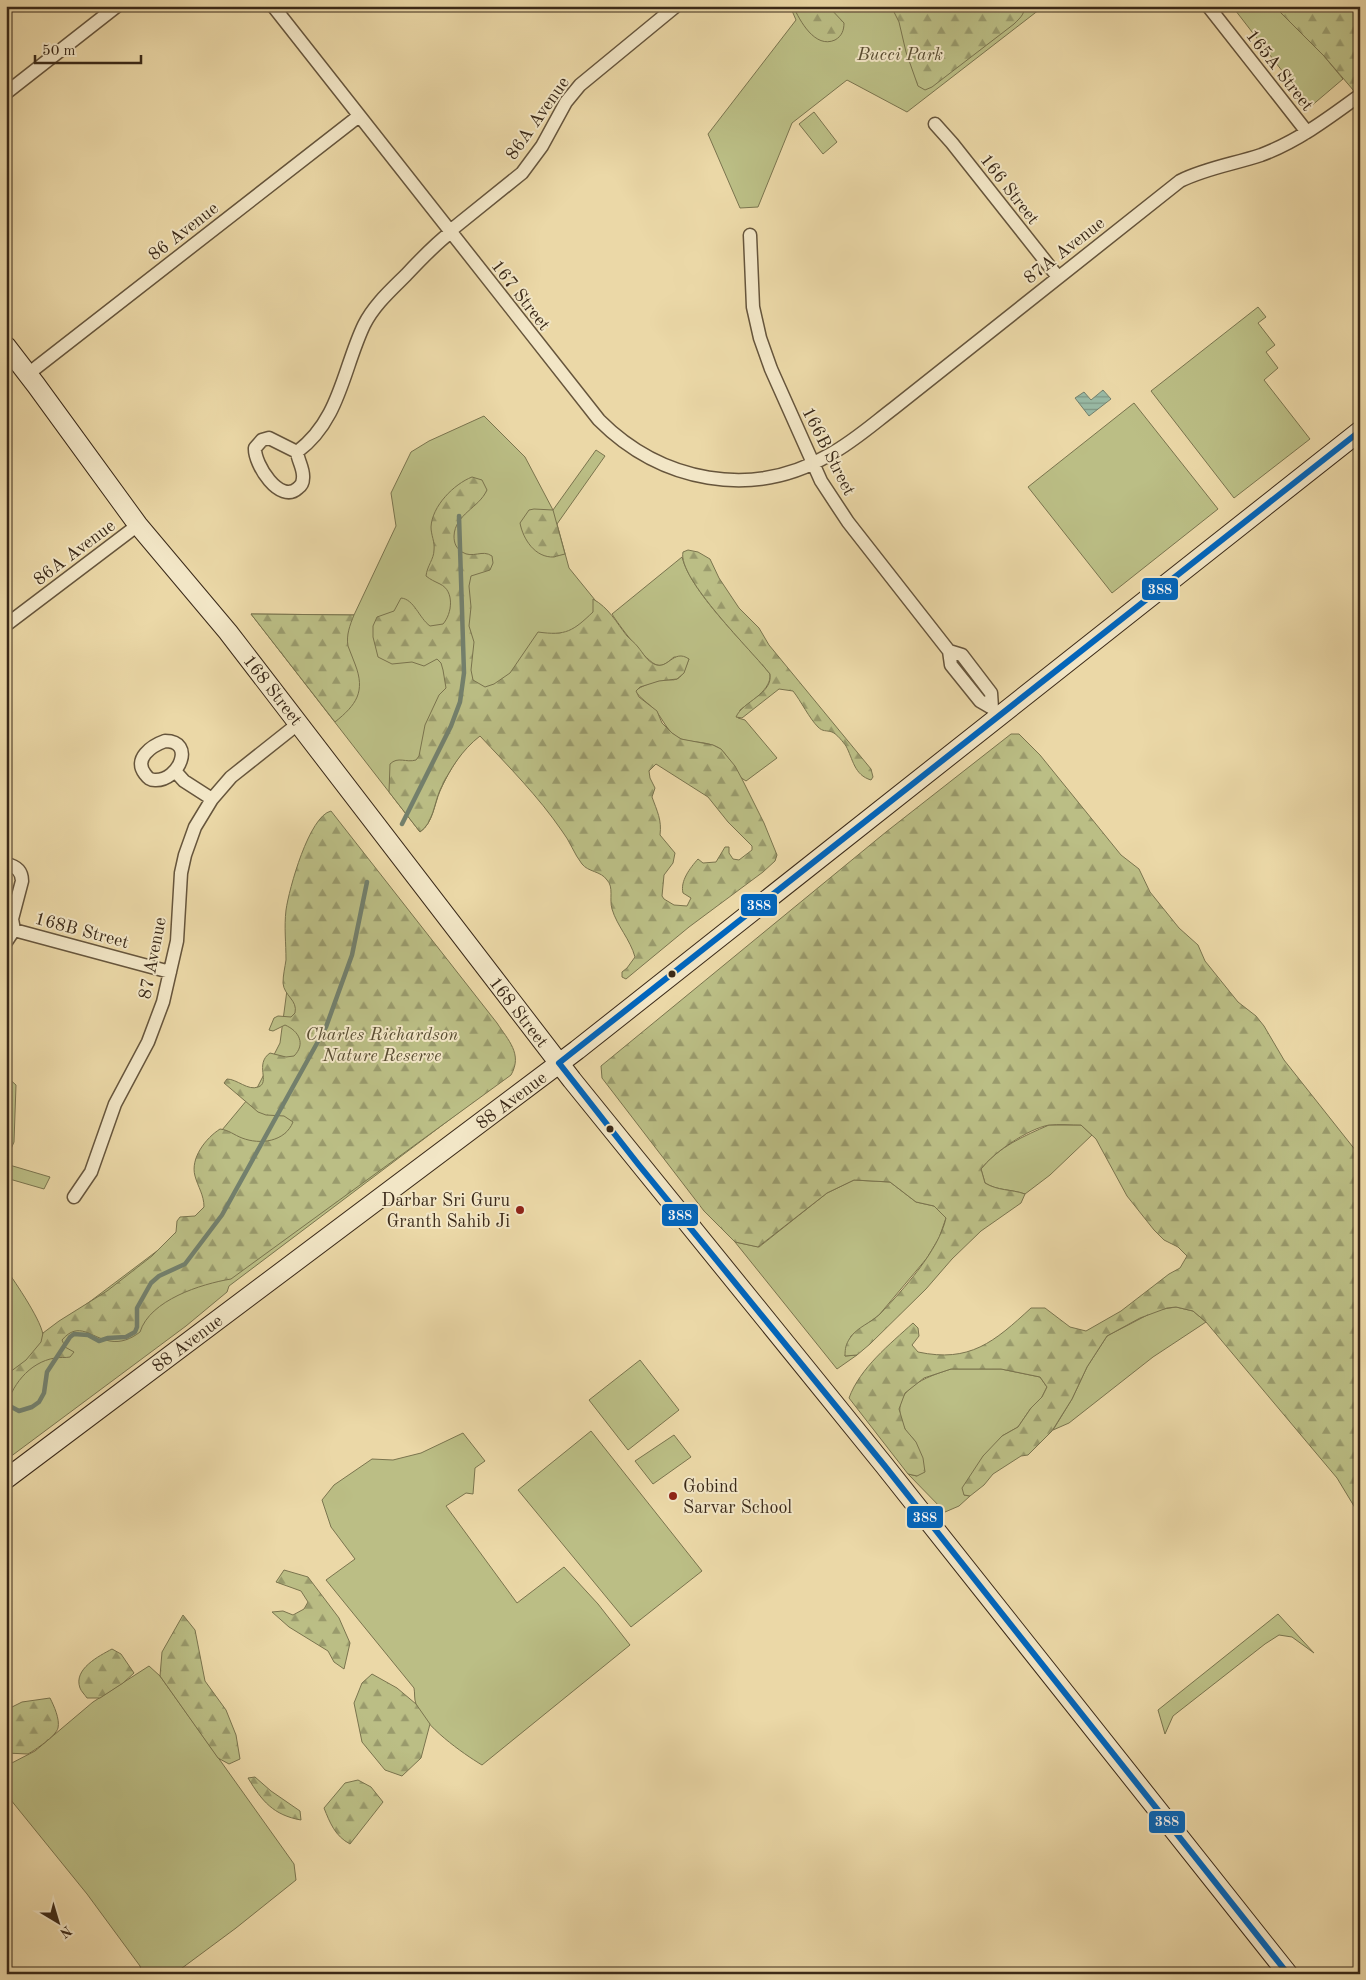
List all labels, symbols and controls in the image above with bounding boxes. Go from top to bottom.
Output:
street label: 165A Street [1242,27,1316,115]
scale bar [35,32,141,64]
text: 50 m [42,44,76,59]
park label: Bucci Park [856,46,943,64]
street label: 86A Avenue [503,74,573,163]
street label: 166 Street [976,151,1042,228]
street label: 86 Avenue [145,199,222,264]
street label: 87A Avenue [1021,214,1108,288]
street label: 167 Street [487,257,553,334]
street label: 166B Street [798,404,858,499]
street label: 86A Avenue [31,516,119,589]
line badge: 388 [1141,577,1179,601]
text: 388 [1148,583,1172,597]
street label: 168 Street [239,652,305,729]
line badge: 388 [740,893,778,917]
text: 388 [747,899,771,913]
street label: 168B Street [33,910,131,952]
street label: 87 Avenue [136,916,170,1001]
unlabelled marker [667,969,677,979]
street label: 168 Street [485,974,551,1051]
park label: Charles Richardson Nature Reserve [306,1026,458,1065]
street label: 88 Avenue [473,1069,550,1133]
unlabelled marker [605,1124,615,1134]
place label: Darbar Sri Guru Granth Sahib Ji [381,1192,510,1231]
line badge: 388 [661,1203,699,1227]
marker: Darbar Sri Guru Granth Sahib Ji [514,1204,526,1216]
text: 388 [668,1209,692,1223]
street label: 88 Avenue [149,1312,226,1376]
place label: Gobind Sarvar School [683,1478,792,1517]
marker: Gobind Sarvar School [667,1490,679,1502]
line badge: 388 [906,1505,944,1529]
text: 388 [913,1511,937,1525]
line badge: 388 [1148,1810,1186,1834]
text: 388 [1155,1815,1179,1829]
north arrow [32,1898,82,1948]
text: N [57,1923,74,1940]

